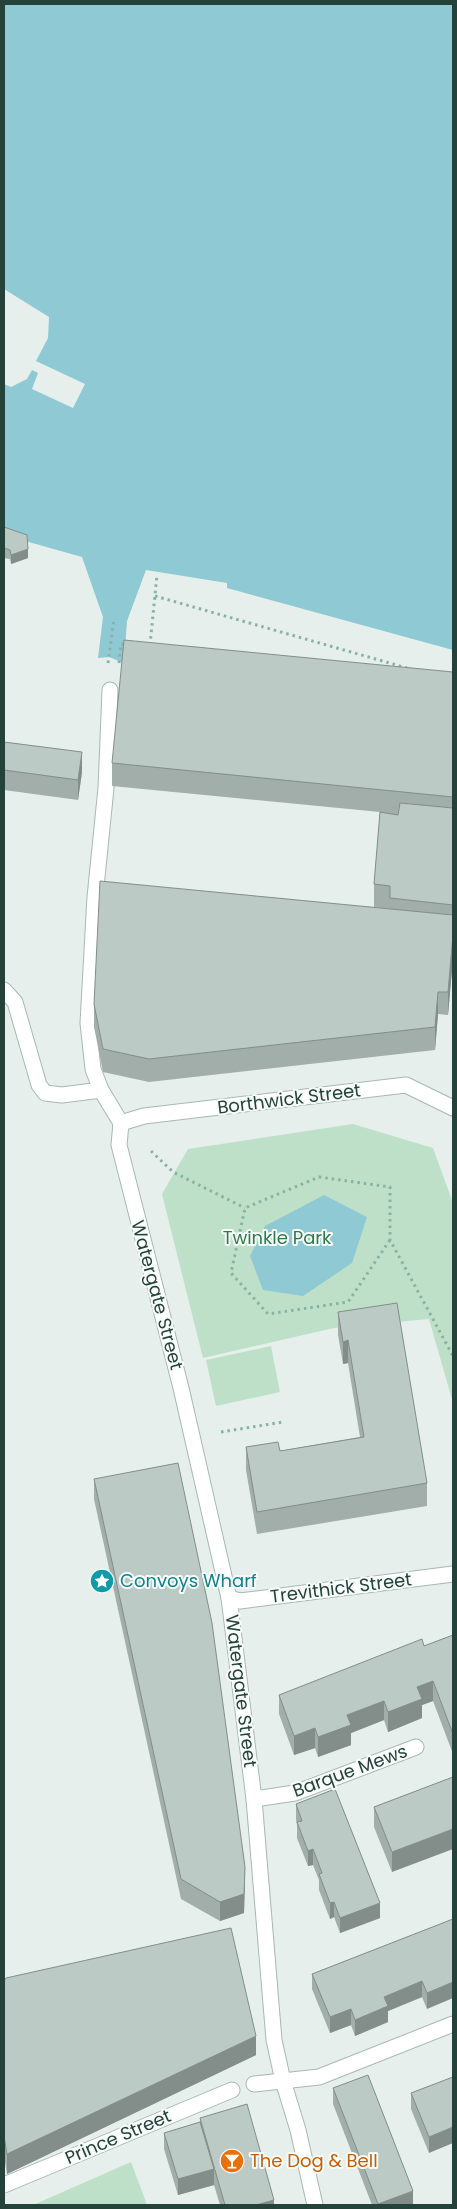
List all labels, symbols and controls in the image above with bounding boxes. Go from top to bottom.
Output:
street label: Borthwick Street [216,1077,362,1120]
street label: Watergate Street [126,1217,189,1372]
park label: Twinkle Park [223,1225,332,1250]
street label: Trevithick Street [269,1566,413,1609]
place icon: Convoys Wharf [89,1568,115,1594]
place label: Convoys Wharf [120,1568,257,1593]
street label: Watergate Street [220,1613,263,1769]
street label: Barque Mews [289,1738,411,1803]
street label: Prince Street [61,2103,175,2170]
bar icon: The Dog & Bell [219,2148,245,2174]
place label: The Dog & Bell [250,2148,378,2173]

